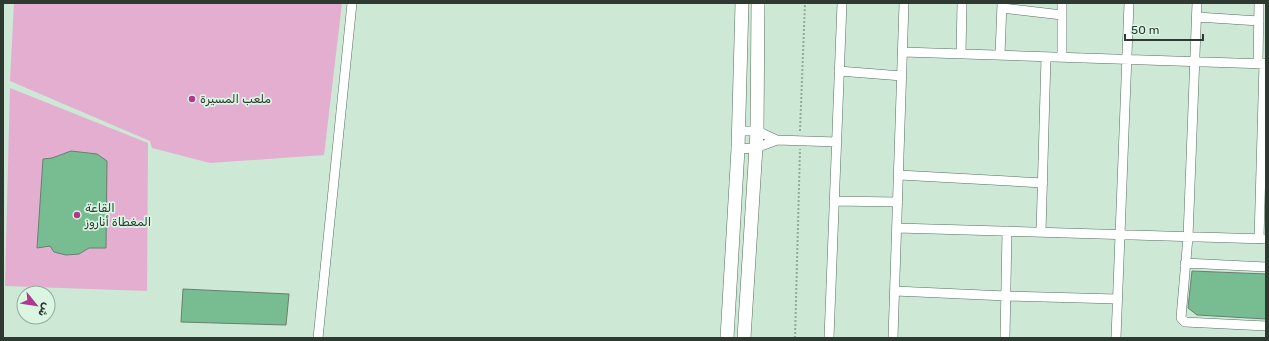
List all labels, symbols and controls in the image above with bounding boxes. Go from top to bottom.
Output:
scale bar [1125,16,1203,42]
text: 50 m [1131,23,1159,37]
place label: ملعب المسيرة [200,92,271,107]
marker: ملعب المسيرة [187,94,197,104]
place label: القاعة المغطاة أناروز [84,201,151,230]
marker: القاعة المغطاة أناروز [72,210,82,220]
north arrow [16,285,56,325]
text: ش [35,300,53,319]

